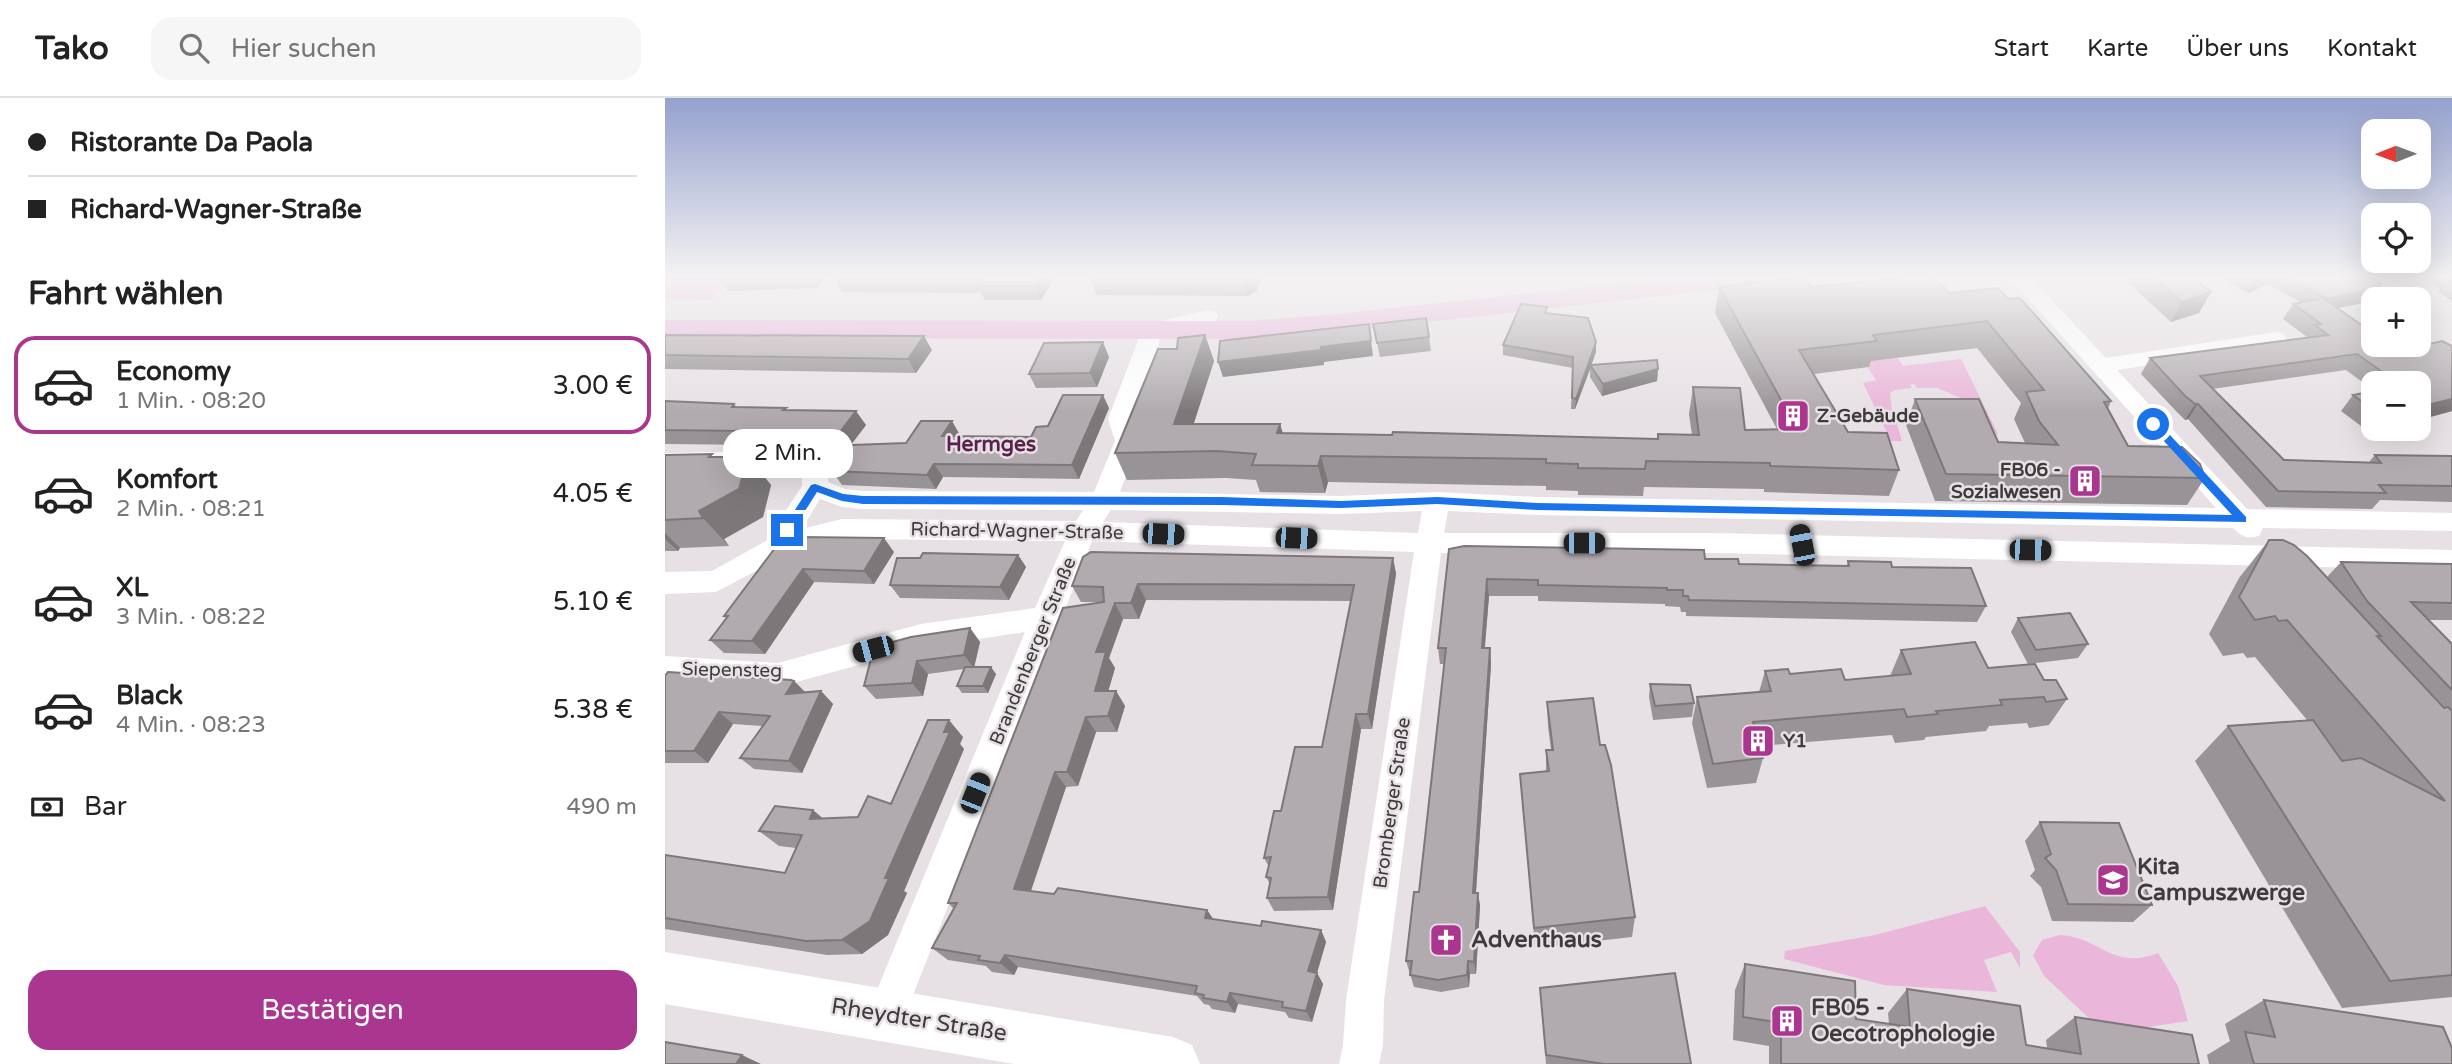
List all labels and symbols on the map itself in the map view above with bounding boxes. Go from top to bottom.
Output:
north arrow [2361,119,2431,189]
building icon: Z-Gebäude [1774,397,1812,435]
place label: Z-Gebäude [1817,405,1919,427]
route start [2137,408,2169,440]
callout: 2 Min. [722,428,852,478]
district label: Hermges [946,432,1036,457]
place label: FB06 - Sozialwesen [1951,459,2061,503]
building icon: FB06 - Sozialwesen [2066,462,2104,500]
route end [771,514,803,546]
street label: Richard-Wagner-Straße [910,518,1124,544]
car [1788,522,1817,568]
car [1142,523,1185,545]
car [1275,527,1318,549]
car [1564,533,1606,554]
car [2009,539,2052,561]
street label: Brandenberger Straße [985,554,1081,748]
car [850,633,897,665]
street label: Siepensteg [682,658,782,682]
street label: Bromberger Straße [1369,716,1415,890]
building icon: Y1 [1739,722,1777,760]
place label: Y1 [1783,730,1807,752]
car [958,770,993,816]
place label: Kita Campuszwerge [2137,853,2305,907]
school or university icon: Kita Campuszwerge [2094,861,2132,899]
church icon: Adventhaus [1427,921,1465,959]
place label: Adventhaus [1471,926,1602,954]
street label: Rheydter Straße [829,992,1009,1048]
place label: FB05 - Oecotrophologie [1811,994,1995,1048]
building icon: FB05 - Oecotrophologie [1768,1002,1806,1040]

